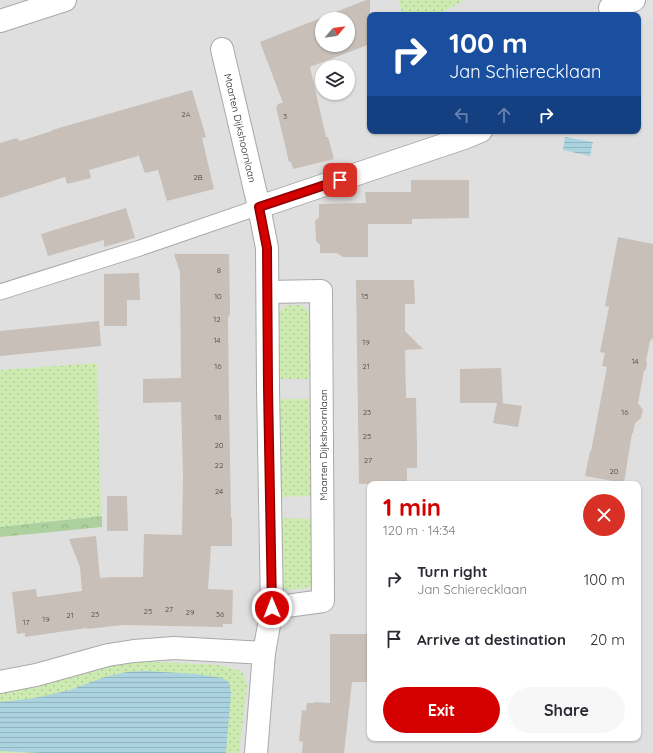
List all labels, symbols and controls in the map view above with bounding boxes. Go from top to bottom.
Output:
north arrow [315,12,355,52]
map controls [315,12,355,100]
text: 100 m [449,25,528,60]
icon: right [383,28,435,80]
button: layers [315,60,355,100]
text: Jan Schierecklaan [449,60,601,83]
street label: Maarten Dijkshoornlaan [221,72,259,184]
icon: left [451,104,473,126]
icon: ahead [493,104,515,126]
icon: right [535,104,557,126]
house number: 2A [181,109,191,119]
house number: 3 [283,111,287,121]
pin [323,163,357,197]
icon: arrive [329,169,351,191]
house number: 2B [193,172,203,182]
house number: 8 [217,265,221,275]
house number: 10 [214,291,222,301]
house number: 15 [361,291,369,301]
house number: 12 [213,314,221,324]
house number: 14 [213,335,221,345]
house number: 19 [362,337,370,347]
house number: 14 [631,356,639,366]
house number: 16 [214,361,222,371]
house number: 21 [362,361,370,371]
street label: Maarten Dijkshoornlaan [317,389,330,501]
house number: 23 [363,407,371,417]
house number: 16 [621,407,629,417]
house number: 18 [214,412,222,422]
house number: 25 [363,431,371,441]
house number: 20 [214,440,224,450]
house number: 27 [364,455,372,465]
house number: 22 [215,460,224,470]
house number: 20 [609,466,619,476]
house number: 24 [215,486,223,496]
text: 1 min [383,492,441,522]
button: close [583,494,625,536]
text: 120 m · 14:34 [383,522,455,538]
text: Turn right [417,562,488,581]
icon: right [383,568,405,590]
text: 100 m [584,570,625,589]
text: Jan Schierecklaan [417,581,527,597]
position arrow [251,587,293,629]
house number: 27 [165,604,173,614]
house number: 25 [144,606,152,616]
house number: 29 [186,607,195,617]
house number: 23 [91,609,99,619]
house number: 36 [216,609,225,619]
house number: 21 [66,610,74,620]
house number: 19 [42,614,50,624]
house number: 17 [22,617,30,627]
icon: arrive [383,628,405,650]
text: Arrive at destination [417,630,566,649]
text: 20 m [590,630,625,649]
button: Exit [383,687,500,733]
button: Share [508,687,625,733]

